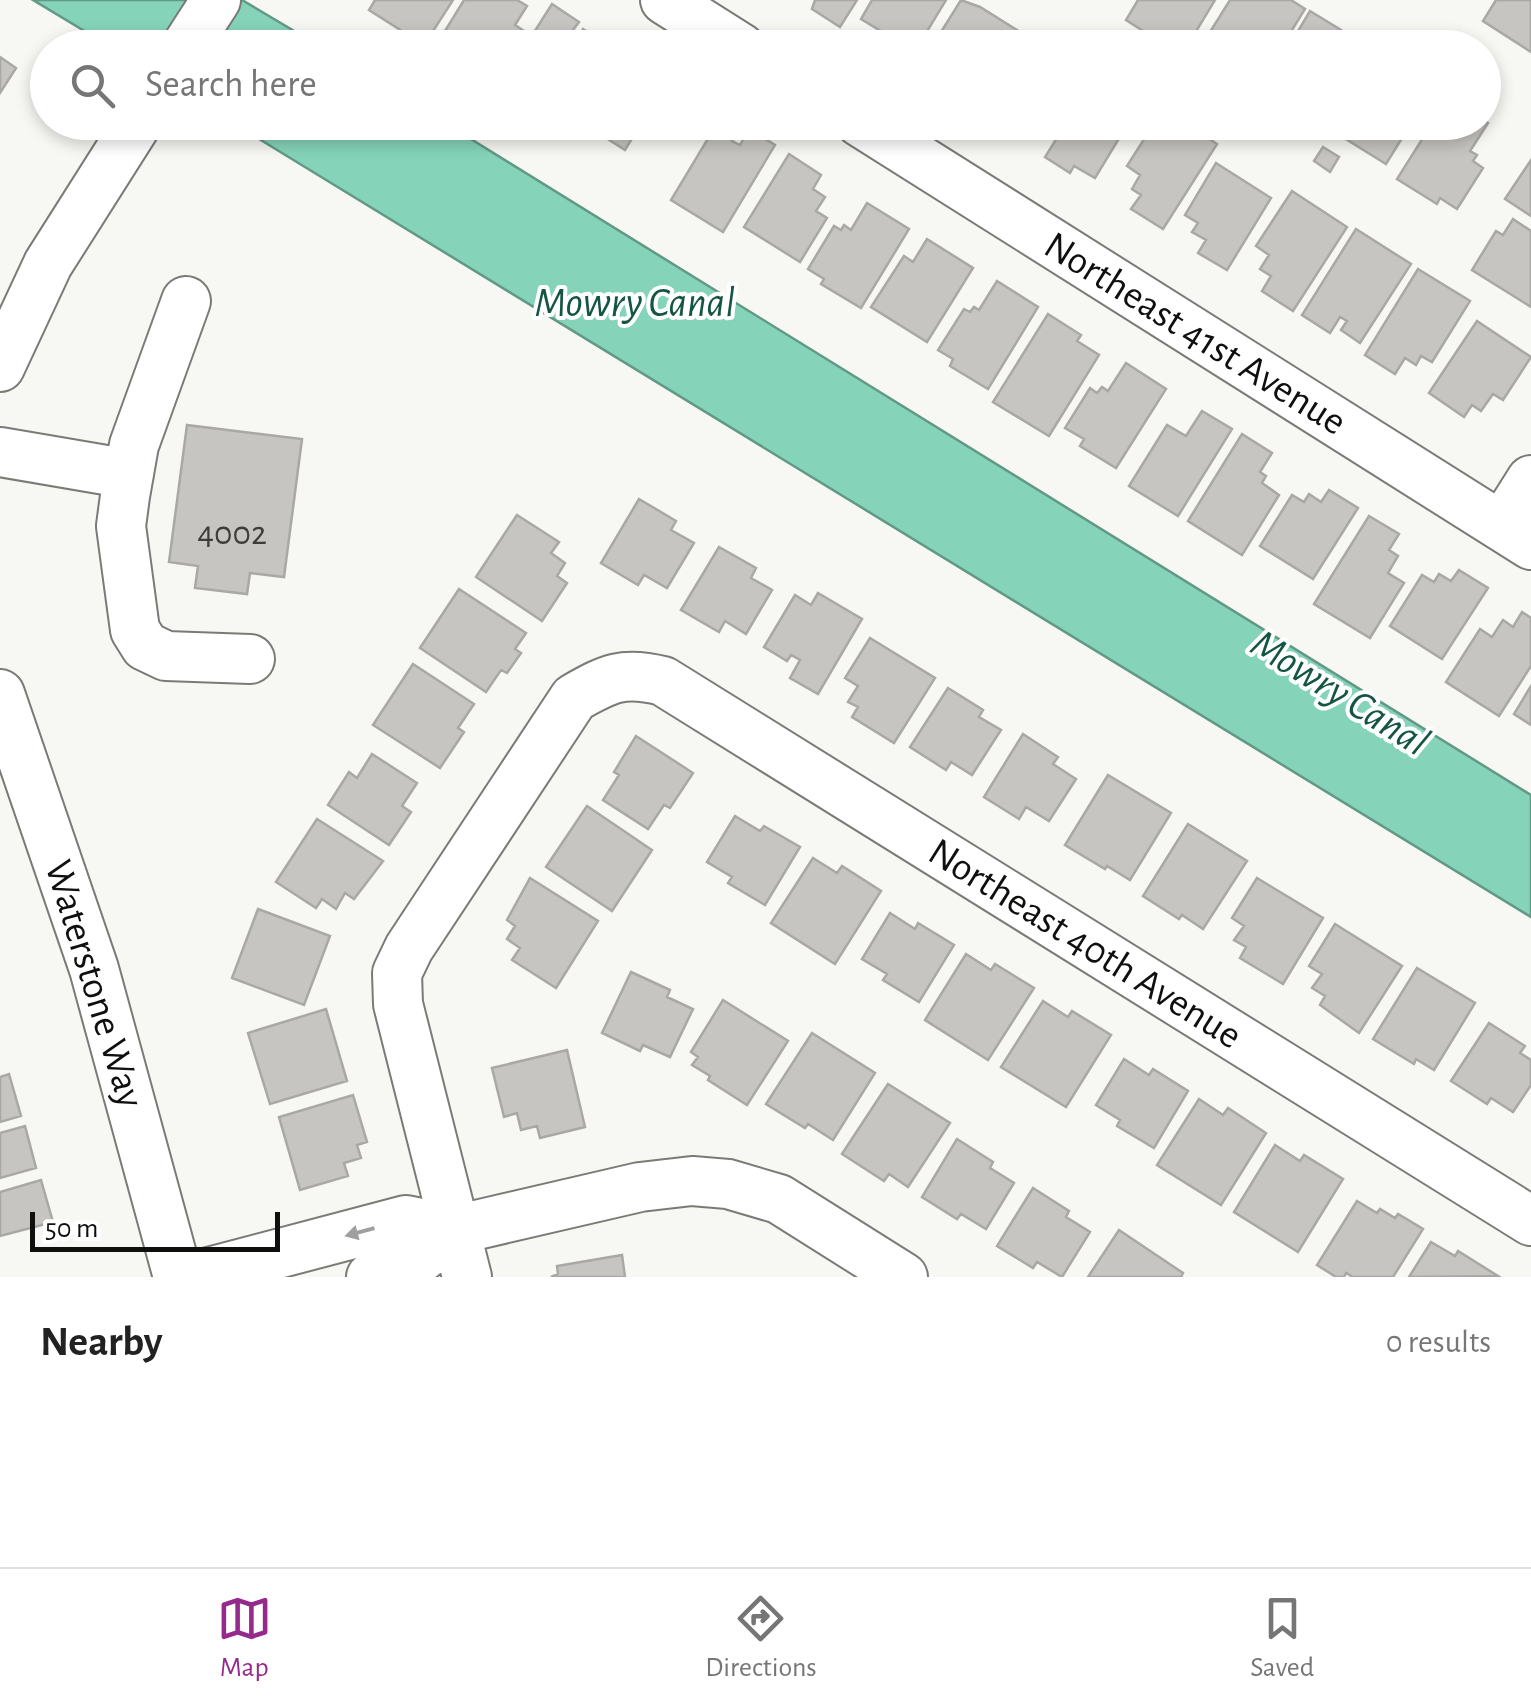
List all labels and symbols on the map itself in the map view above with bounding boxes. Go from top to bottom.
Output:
street label: Northeast 41st Avenue [1037,225,1353,443]
water label: Mowry Canal [535,282,735,324]
house number: 4002 [197,516,267,551]
water label: Mowry Canal [1244,622,1436,764]
street label: Northeast 40th Avenue [922,832,1248,1056]
street label: Waterstone Way [37,856,151,1112]
scale bar [30,1207,280,1252]
one-way arrow [344,1225,375,1241]

